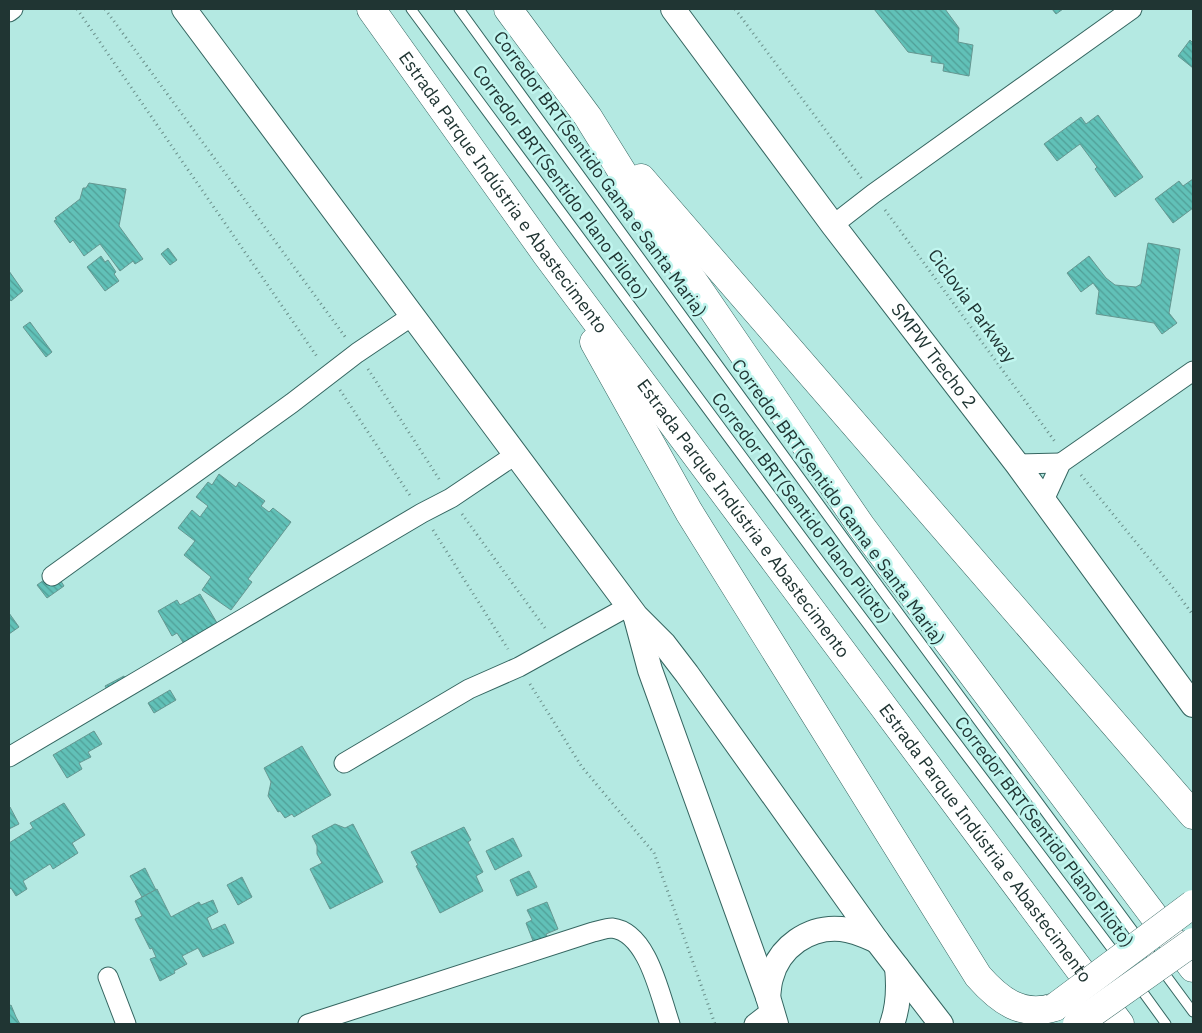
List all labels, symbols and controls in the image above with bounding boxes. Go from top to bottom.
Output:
street label: Corredor BRT(Sentido Gama e Santa Maria) [489,26,712,321]
street label: Estrada Parque Indústria e Abastecimento [394,47,613,337]
street label: Corredor BRT(Sentido Plano Piloto) [468,60,653,303]
street label: Ciclovia Parkway [923,244,1022,367]
street label: SMPW Trecho 2 [886,298,982,413]
street label: Corredor BRT(Sentido Gama e Santa Maria) [727,354,950,649]
street label: Estrada Parque Indústria e Abastecimento [632,374,855,662]
street label: Corredor BRT(Sentido Plano Piloto) [707,388,896,628]
street label: Estrada Parque Indústria e Abastecimento [874,699,1097,987]
street label: Corredor BRT(Sentido Plano Piloto) [950,712,1139,952]

